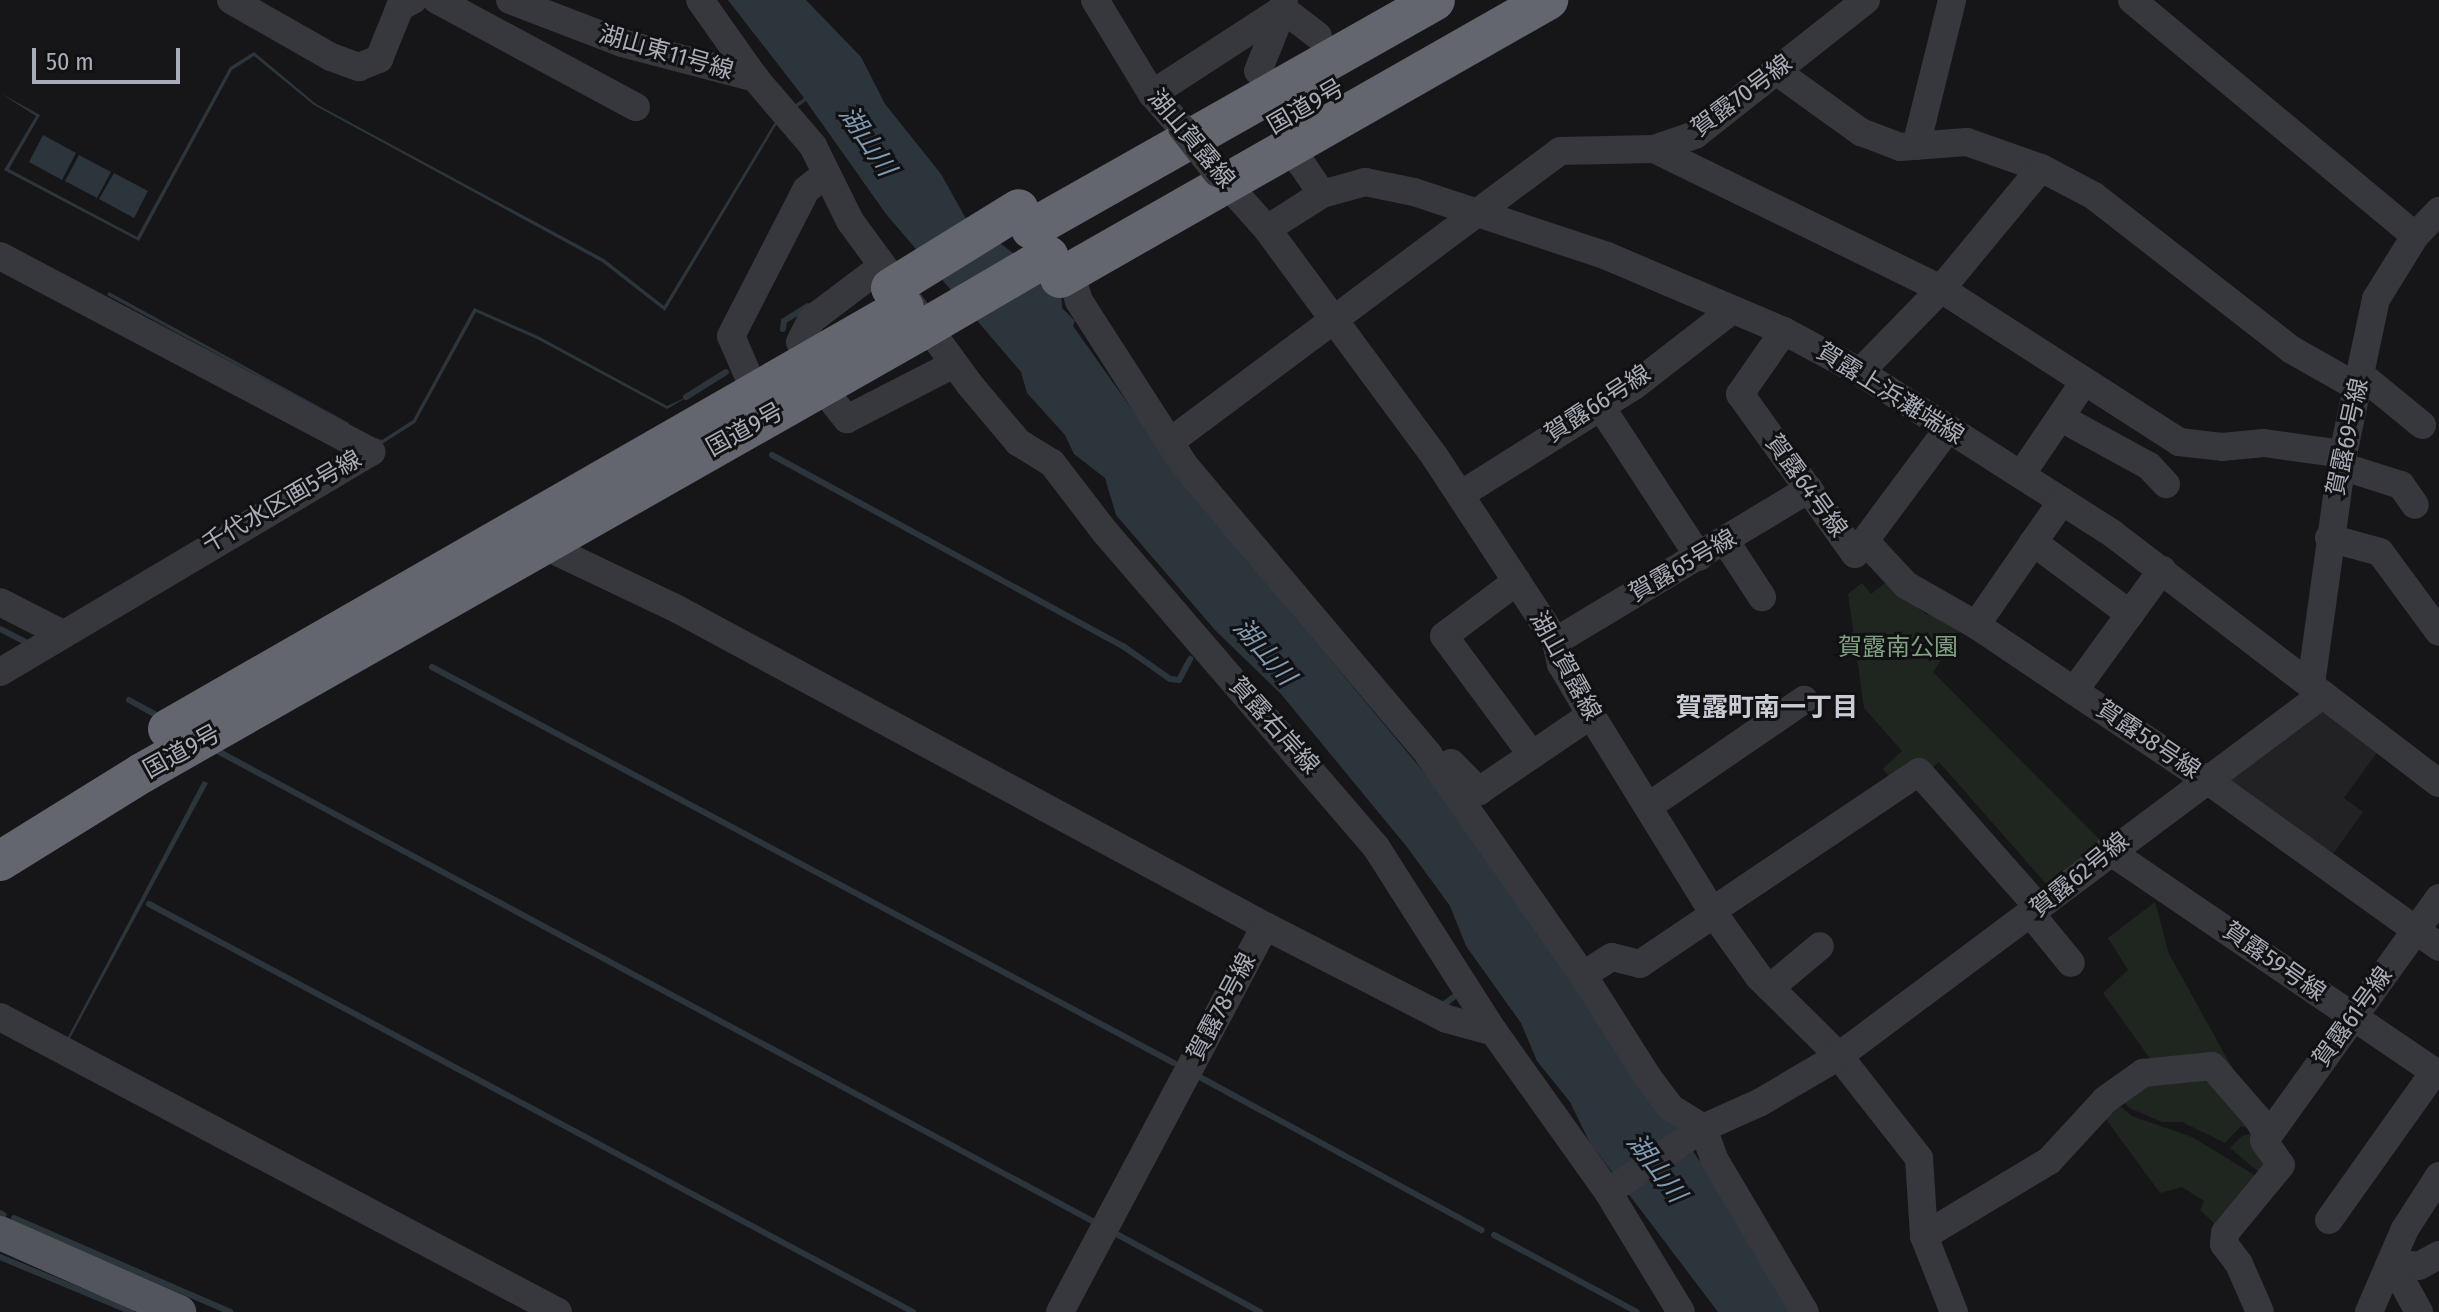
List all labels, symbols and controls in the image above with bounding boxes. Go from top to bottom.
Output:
street label: 湖山東11号線 [596,20,736,86]
scale bar [36,32,184,82]
text: 50 m [46,48,94,76]
street label: 賀露70号線 [1686,49,1798,143]
street label: 国道9号 [1263,74,1349,140]
street label: 湖山賀露線 [1141,84,1241,194]
water label: 湖山川 [832,100,902,182]
street label: 賀露上浜灘端線 [1811,337,1969,451]
street label: 賀露66号線 [1540,359,1656,449]
street label: 賀露69号線 [2322,376,2374,498]
street label: 国道9号 [701,397,789,463]
street label: 賀露64号線 [1759,429,1853,543]
street label: 千代水区画5号線 [197,445,367,559]
street label: 賀露65号線 [1624,524,1742,608]
street label: 湖山賀露線 [1523,607,1607,725]
water label: 湖山川 [1227,612,1301,692]
park label: 賀露南公園 [1838,634,1958,662]
street label: 賀露右岸線 [1223,672,1325,780]
district label: 賀露町南一丁目 [1676,692,1858,724]
street label: 賀露58号線 [2091,695,2205,785]
street label: 国道9号 [138,719,226,785]
street label: 賀露62号線 [2025,827,2135,923]
street label: 賀露59号線 [2217,916,2331,1008]
street label: 賀露78号線 [1182,948,1262,1066]
street label: 賀露61号線 [2307,962,2399,1072]
water label: 湖山川 [1620,1127,1692,1209]

